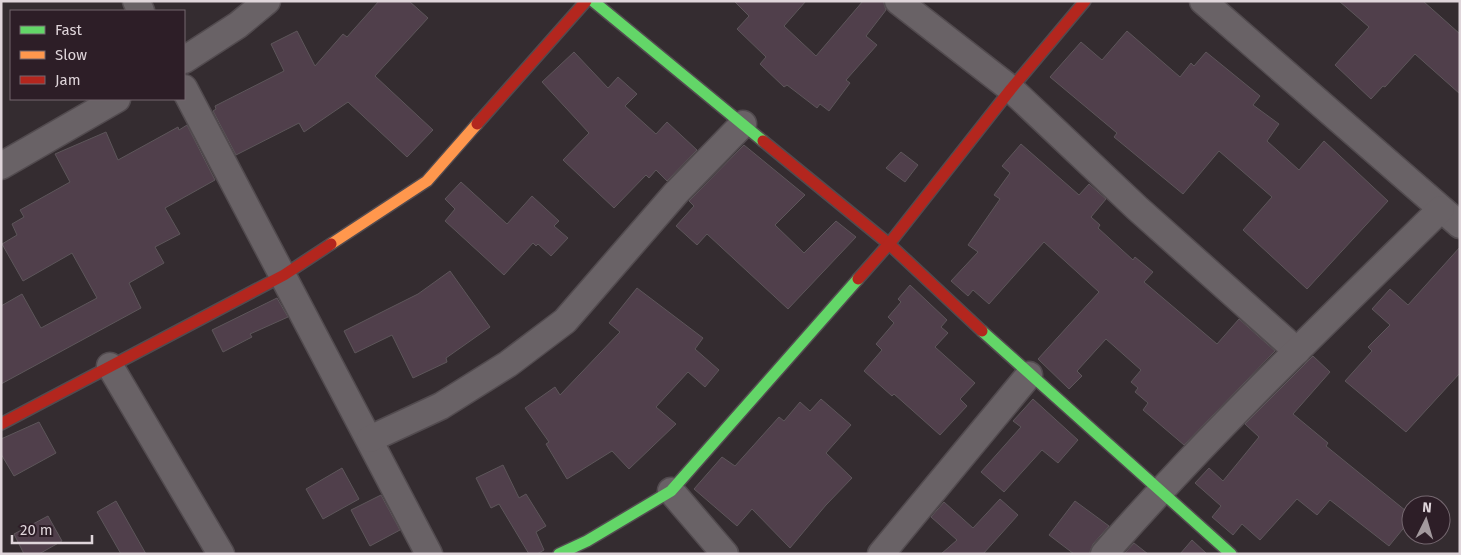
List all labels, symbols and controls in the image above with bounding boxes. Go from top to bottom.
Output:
legend [10,10,185,100]
text: Fast [55,21,82,39]
text: Slow [55,46,87,64]
text: Jam [55,71,81,89]
north arrow [1401,495,1451,545]
text: N [1422,499,1432,516]
scale bar [12,512,92,544]
text: 20 m [20,521,53,539]

